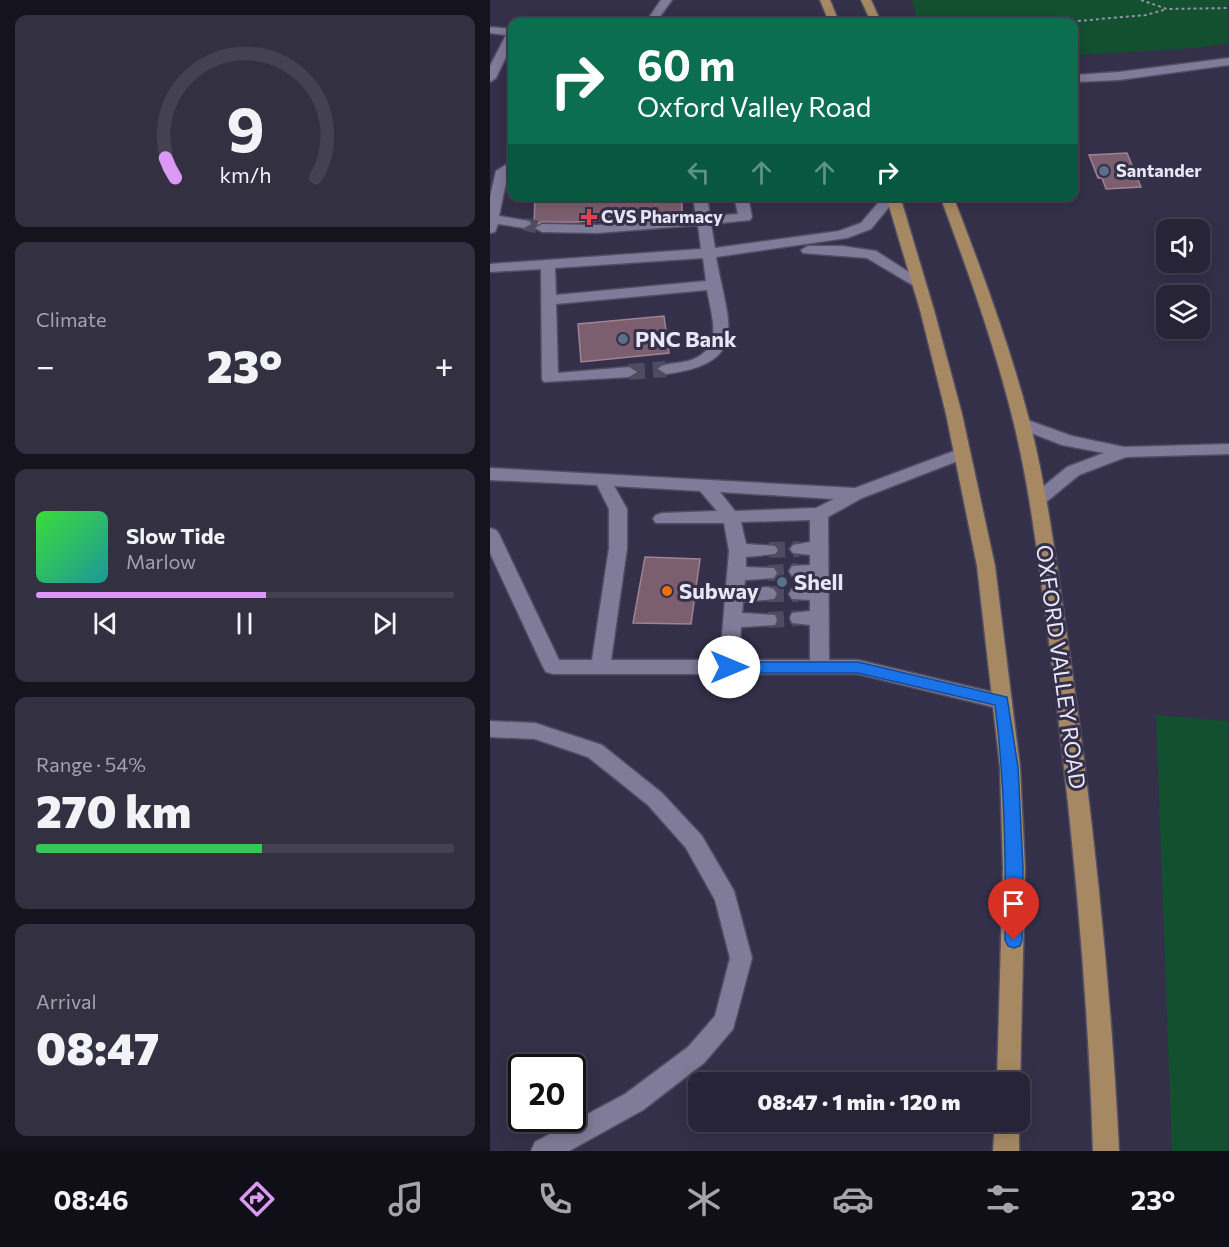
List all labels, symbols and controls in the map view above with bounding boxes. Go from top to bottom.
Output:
text: 60 m [637,38,736,90]
icon: right [538,42,616,120]
text: 9 [226,89,264,165]
text: Oxford Valley Road [637,90,871,123]
icon: left [682,156,715,189]
icon: ahead [745,156,778,189]
icon: ahead [808,156,841,189]
icon: right [871,156,904,189]
place label: Santander [1116,159,1202,181]
text: km/h [219,161,271,187]
marker: Santander [1097,164,1111,178]
place label: CVS Pharmacy [601,205,723,227]
marker: CVS Pharmacy [582,210,596,224]
map controls [1156,219,1210,339]
button: sound [1156,219,1210,273]
button: layers [1156,285,1210,339]
text: Climate [36,307,106,331]
place label: PNC Bank [635,325,737,352]
marker: PNC Bank [616,332,630,346]
text: 23° [207,337,283,392]
text: − [36,344,55,385]
text: + [435,344,454,385]
text: Slow Tide [126,522,225,549]
street label: OXFORD VALLEY ROAD [1031,543,1092,791]
text: Marlow [126,549,196,573]
place label: Shell [794,568,844,595]
marker: Shell [775,575,789,589]
place label: Subway [679,577,759,604]
marker: Subway [660,584,674,598]
icon: previous [89,607,122,640]
icon: pause [228,607,261,640]
icon: next [368,607,401,640]
position arrow [697,635,761,699]
text: Range · 54% [36,752,146,776]
text: 270 km [36,782,191,837]
pin [988,878,1039,940]
icon: arrive [997,887,1030,920]
text: Arrival [36,989,97,1013]
text: 08:47 [36,1019,159,1074]
speed limit sign: 20 [508,1054,586,1132]
text: 08:47 · 1 min · 120 m [757,1088,961,1115]
icon: directions [236,1178,278,1220]
icon: music [385,1178,427,1220]
icon: phone [534,1178,576,1220]
icon: climate [683,1178,725,1220]
icon: car [832,1178,874,1220]
icon: filters [982,1178,1024,1220]
text: 08:46 [54,1183,129,1216]
text: 23° [1131,1183,1175,1216]

